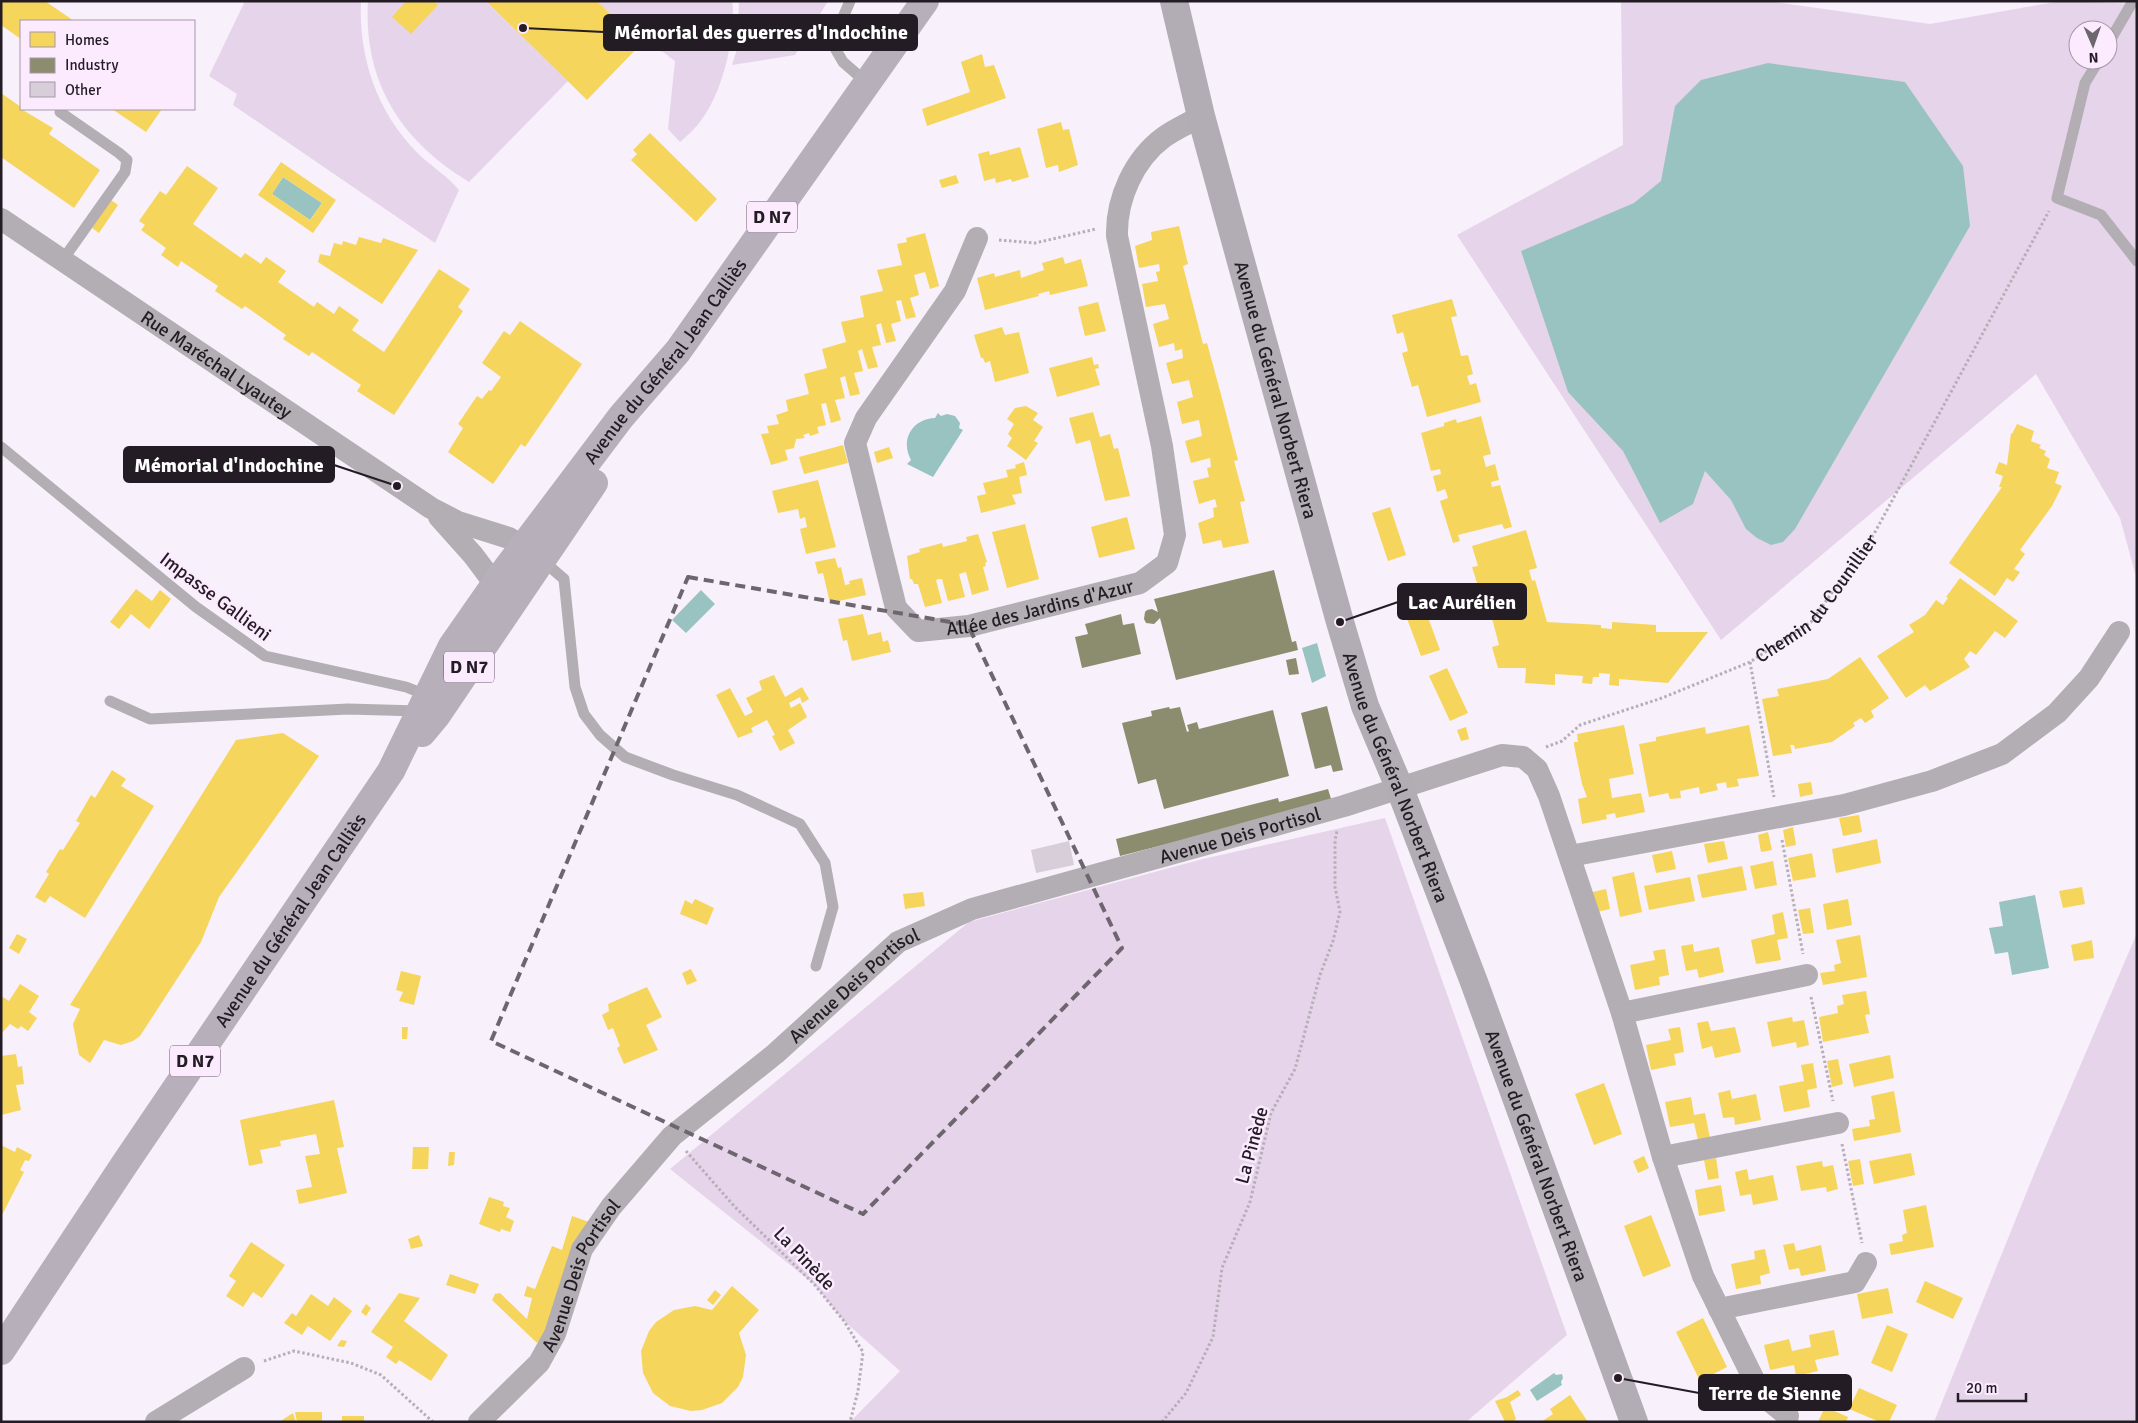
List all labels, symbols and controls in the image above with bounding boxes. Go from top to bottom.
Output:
callout: Mémorial des guerres d'Indochine [604,15,917,50]
legend [20,20,195,110]
text: Mémorial des guerres d'Indochine [614,20,908,45]
north arrow [2068,20,2118,70]
text: Homes [65,31,109,49]
text: N [2088,49,2099,66]
text: Industry [65,56,118,74]
text: Other [65,81,102,99]
road number: D N7 [747,202,797,232]
street label: Avenue du Général Jean Calliès [579,254,753,469]
street label: Avenue du Général Norbert Riera [1228,258,1322,522]
street label: Rue Maréchal Lyautey [136,305,297,424]
callout: Mémorial d'Indochine [124,447,334,482]
text: Mémorial d'Indochine [134,453,324,478]
street label: Chemin du Counillier [1751,530,1883,668]
street label: Impasse Gallieni [155,547,276,647]
street label: Allée des Jardins d'Azur [945,574,1136,641]
callout: Lac Aurélien [1398,584,1526,619]
text: Lac Aurélien [1408,590,1516,615]
street label: Avenue du Général Norbert Riera [1337,649,1453,906]
road number: D N7 [444,652,494,682]
street label: Avenue Deis Portisol [1157,802,1323,870]
street label: Avenue du Général Jean Calliès [210,809,372,1032]
street label: Avenue Deis Portisol [784,923,924,1049]
street label: Avenue du Général Norbert Riera [1479,1027,1593,1285]
road number: D N7 [170,1046,220,1076]
street label: La Pinède [1230,1104,1274,1186]
street label: Avenue Deis Portisol [536,1194,626,1356]
street label: La Pinède [768,1222,840,1295]
scale bar [1958,1370,2026,1402]
callout: Terre de Sienne [1699,1375,1851,1410]
text: 20 m [1966,1379,1997,1397]
text: Terre de Sienne [1709,1381,1841,1406]

